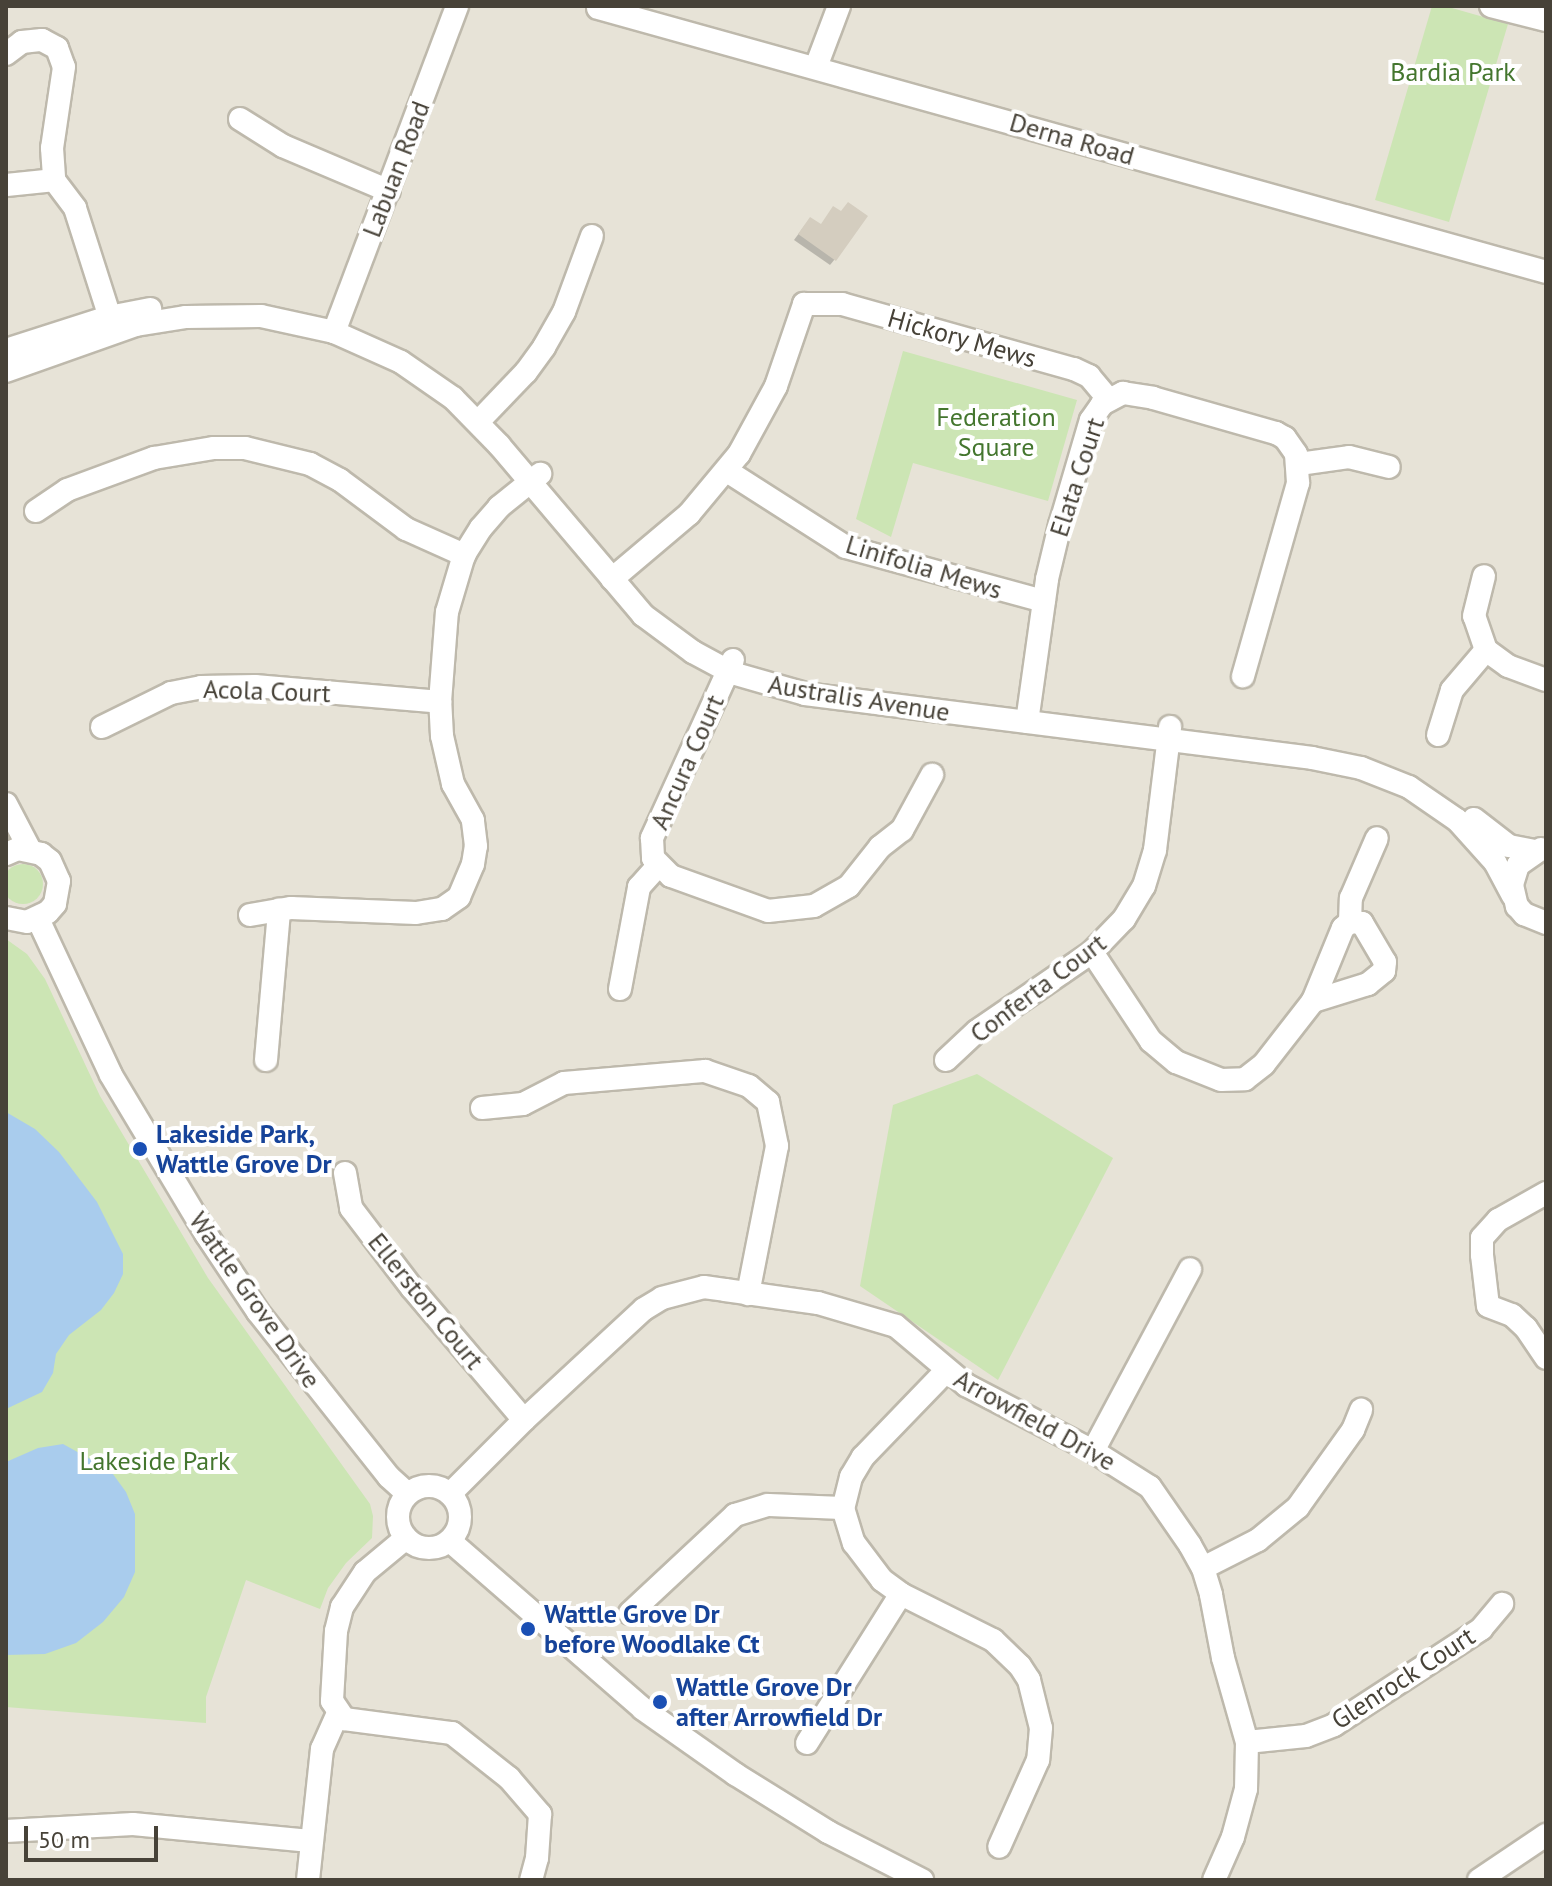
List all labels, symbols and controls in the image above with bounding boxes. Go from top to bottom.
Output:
park label: Bardia Park [1390,56,1516,88]
street label: Labuan Road [356,97,436,241]
street label: Derna Road [1006,106,1138,172]
street label: Hickory Mews [884,302,1040,374]
park label: Federation Square [936,401,1056,462]
street label: Elata Court [1043,414,1111,540]
street label: Linifolia Mews [842,528,1006,606]
street label: Australis Avenue [766,668,952,728]
street label: Acola Court [203,673,331,709]
street label: Ancura Court [643,690,731,834]
street label: Conferta Court [964,927,1112,1049]
place label: Lakeside Park, Wattle Grove Dr [156,1118,332,1180]
marker: Lakeside Park, Wattle Grove Dr [131,1140,149,1158]
street label: Wattle Grove Drive [183,1206,327,1394]
street label: Ellerston Court [362,1227,490,1375]
street label: Arrowfield Drive [949,1363,1121,1477]
park label: Lakeside Park [79,1445,231,1477]
place label: Wattle Grove Dr before Woodlake Ct [544,1598,761,1660]
marker: Wattle Grove Dr before Woodlake Ct [519,1620,537,1638]
street label: Glenrock Court [1325,1620,1481,1736]
place label: Wattle Grove Dr after Arrowfield Dr [676,1671,883,1732]
marker: Wattle Grove Dr after Arrowfield Dr [651,1693,669,1711]
scale bar [28,1810,162,1860]
text: 50 m [38,1824,90,1855]

